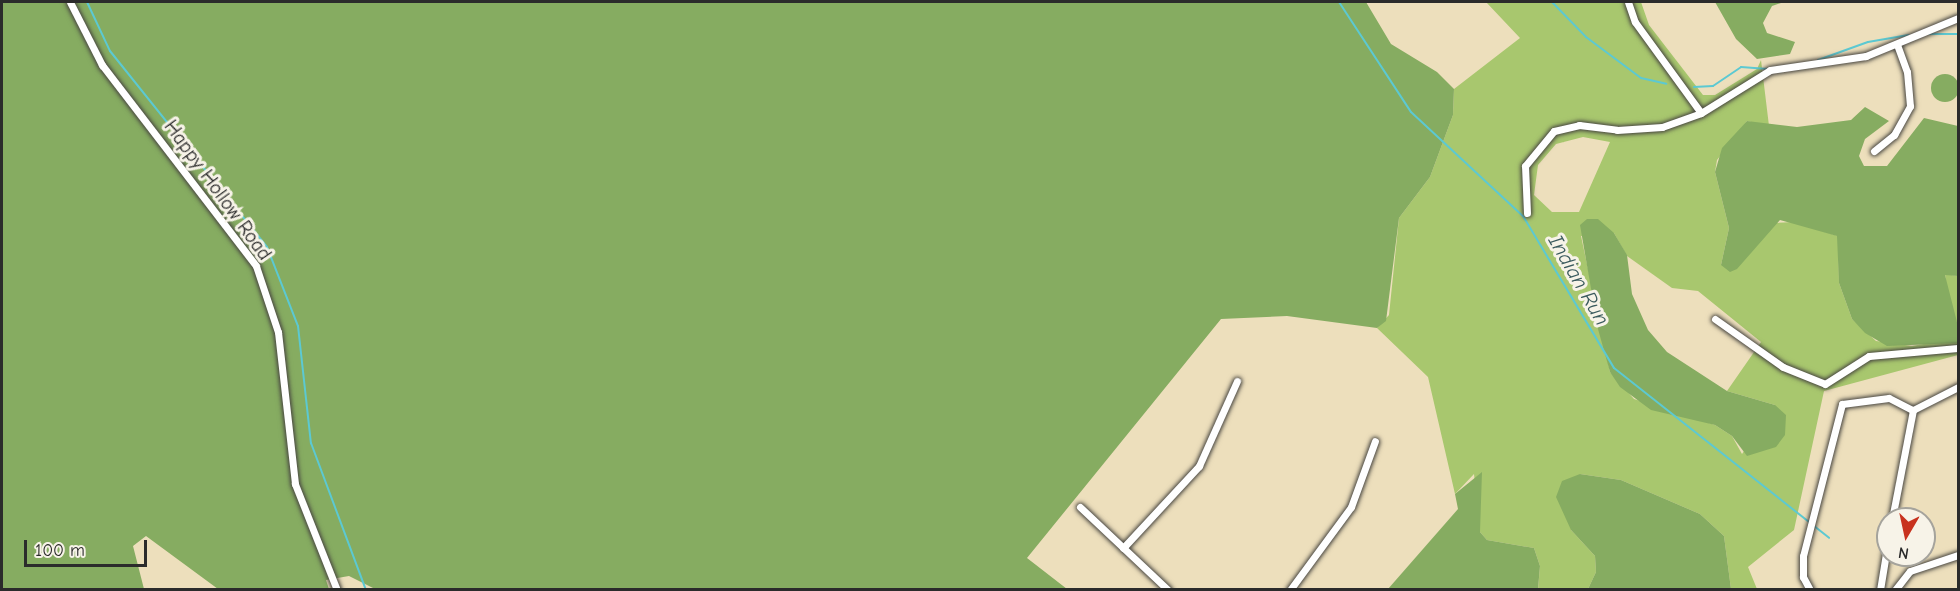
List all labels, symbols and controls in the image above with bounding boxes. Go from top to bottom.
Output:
street label: Happy Hollow Road [159,115,277,265]
water label: Indian Run [1543,230,1615,330]
north arrow [1876,507,1936,567]
scale bar [27,528,150,566]
text: 100 m [35,540,85,561]
text: N [1897,543,1910,563]

